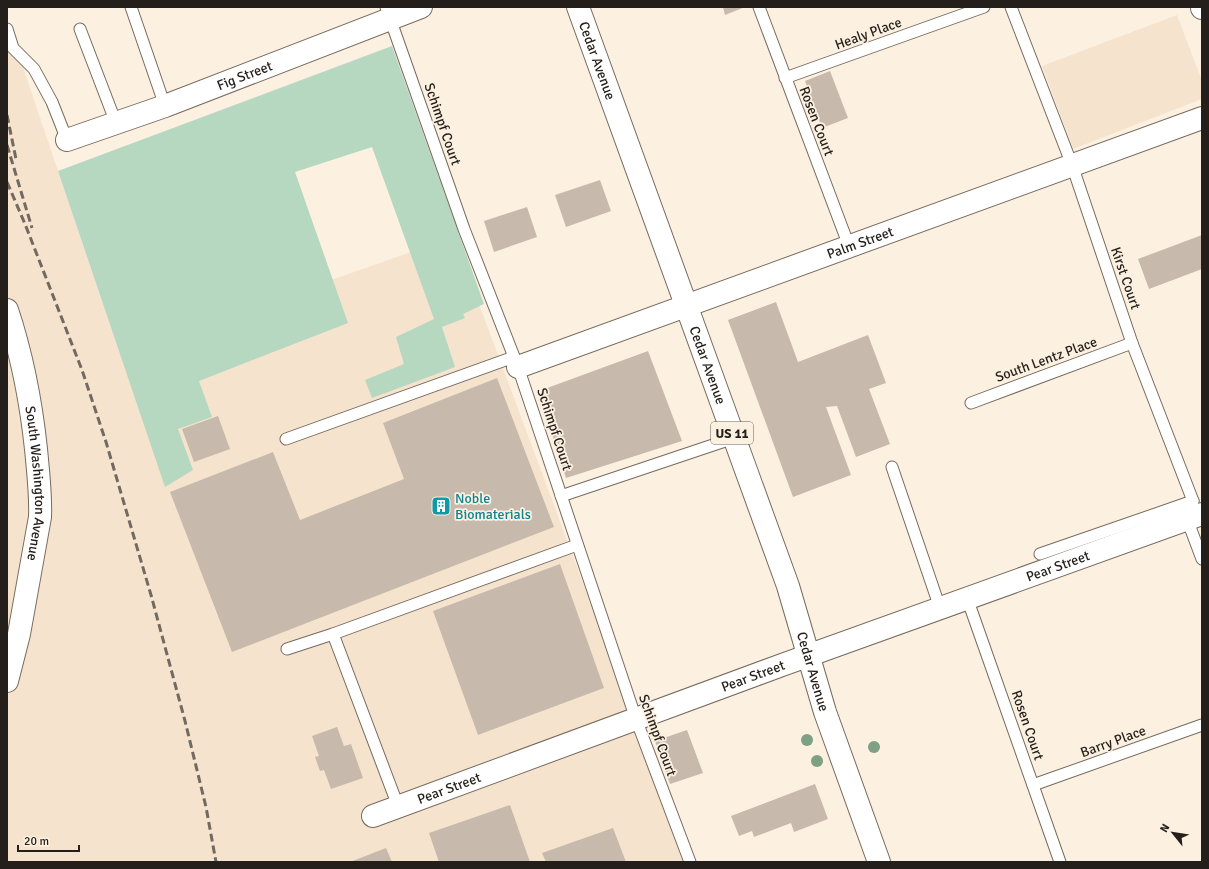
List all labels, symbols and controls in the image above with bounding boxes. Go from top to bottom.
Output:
street label: Healy Place [832,14,904,53]
street label: Cedar Avenue [575,19,619,102]
street label: Fig Street [215,57,275,94]
street label: Schimpf Court [421,81,465,168]
street label: Rosen Court [796,84,838,158]
street label: Palm Street [825,223,896,263]
street label: Kirst Court [1107,245,1144,312]
street label: Cedar Avenue [685,324,729,407]
street label: South Lentz Place [993,333,1099,386]
street label: Schimpf Court [533,386,576,473]
street label: South Washington Avenue [21,405,48,562]
road number: US 11 [711,422,753,444]
place label: Noble Biomaterials [455,490,531,523]
building icon: Noble Biomaterials [430,495,452,517]
street label: Pear Street [1024,547,1092,586]
street label: Cedar Avenue [793,630,832,713]
street label: Pear Street [719,657,787,696]
street label: Rosen Court [1008,688,1047,763]
street label: Schimpf Court [635,692,680,778]
street label: Barry Place [1078,722,1148,761]
street label: Pear Street [415,769,483,808]
north arrow [1153,813,1193,853]
text: N [1157,822,1172,835]
scale bar [18,827,79,853]
text: 20 m [24,834,49,849]

